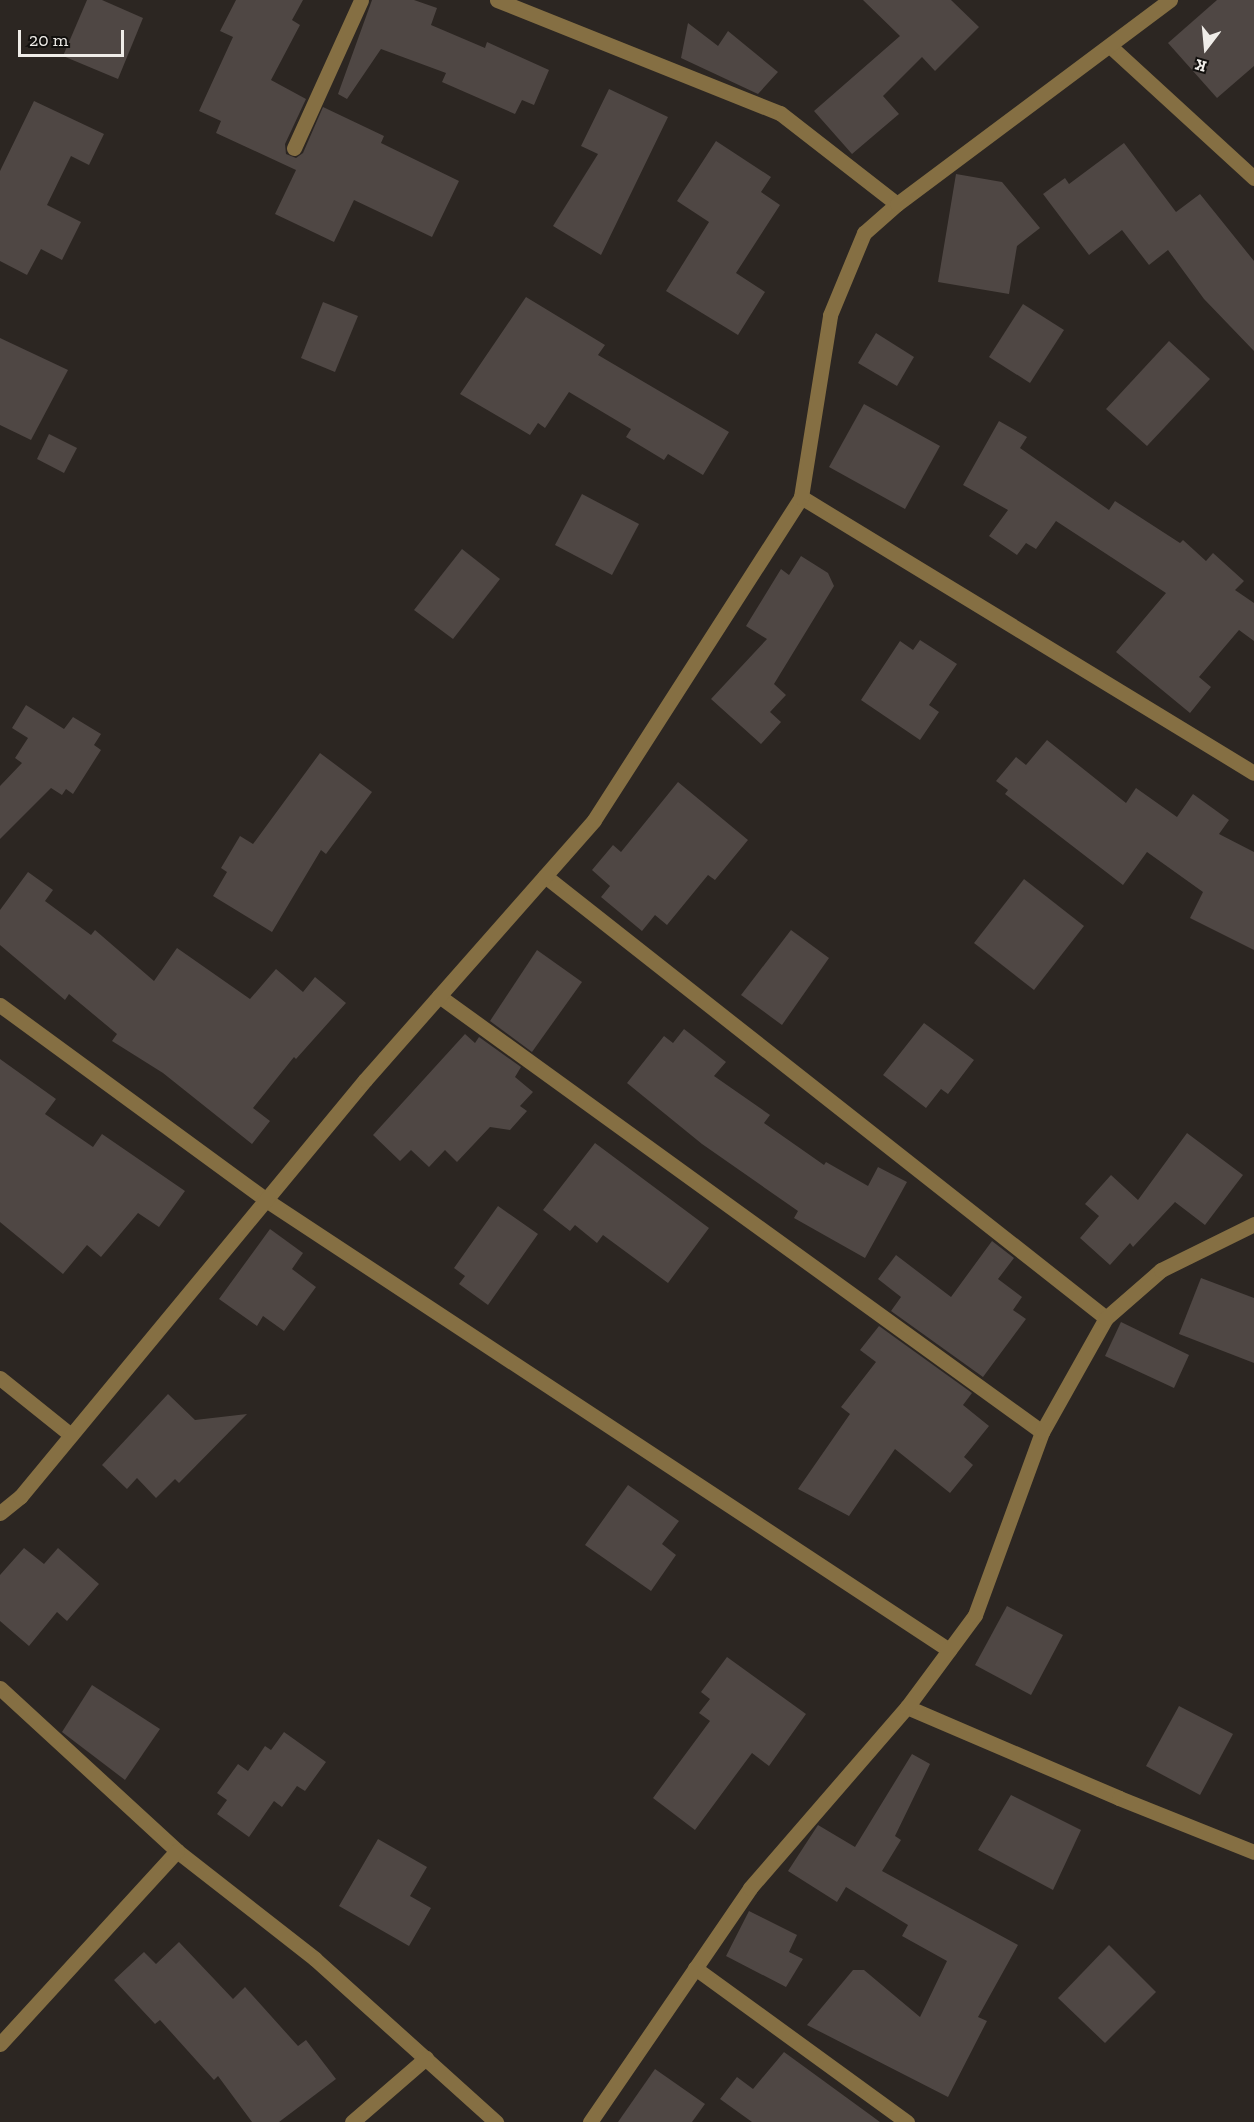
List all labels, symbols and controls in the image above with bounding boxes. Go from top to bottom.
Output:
scale bar [21,18,128,56]
north arrow [1176,18,1236,78]
text: 20 m [29,29,68,51]
text: K [1193,55,1209,76]

